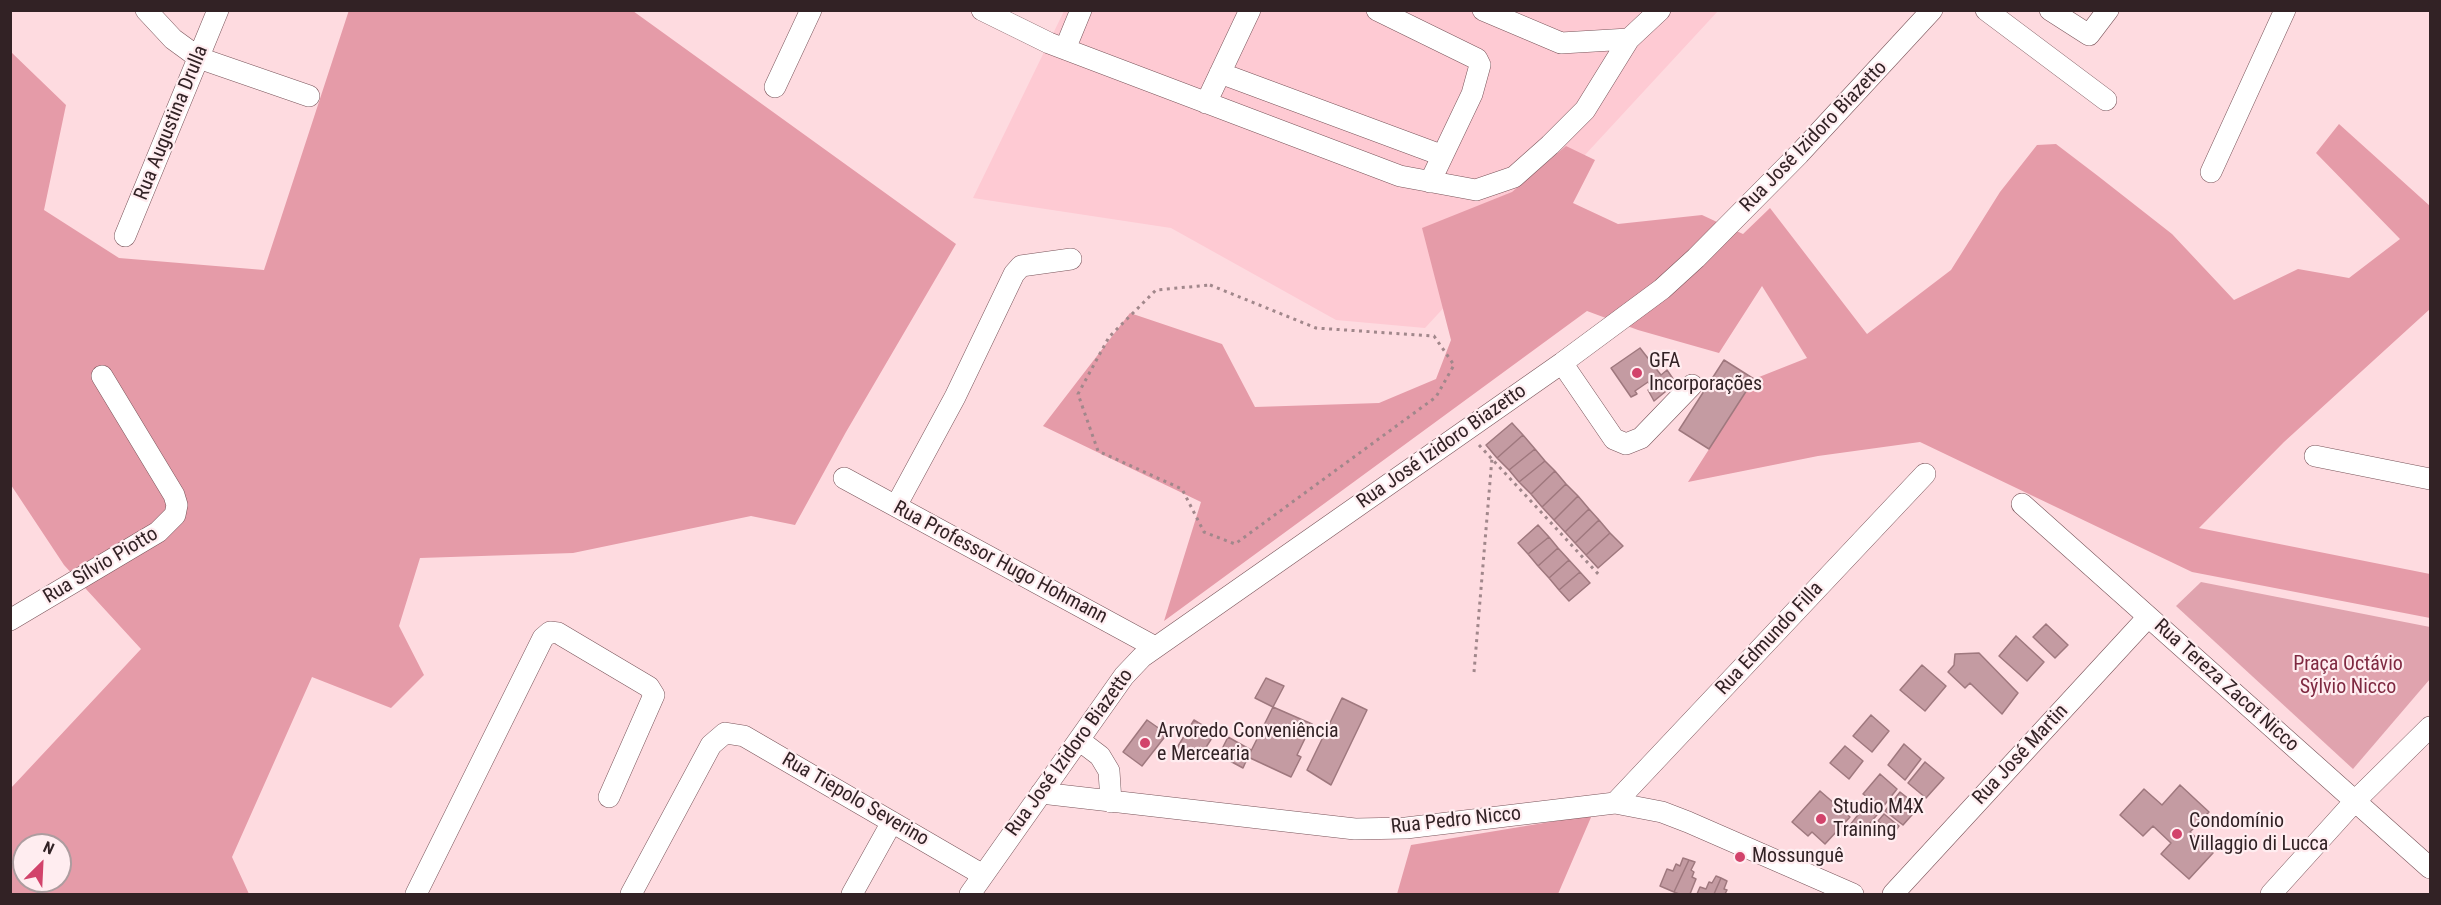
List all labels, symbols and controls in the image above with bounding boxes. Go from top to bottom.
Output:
street label: Rua Augustina Drulla [130,42,214,204]
street label: Rua José Izidoro Biazetto [1736,56,1892,218]
place label: GFA Incorporações [1649,350,1762,397]
marker: GFA Incorporações [1630,366,1644,380]
street label: Rua José Izidoro Biazetto [1353,380,1531,514]
street label: Rua Professor Hugo Hohmann [889,496,1111,630]
street label: Rua Sílvio Piotto [39,522,163,610]
street label: Rua Edmundo Filla [1711,577,1829,701]
street label: Rua Tereza Zacot Nicco [2149,615,2303,757]
park label: Praça Octávio Sýlvio Nicco [2293,653,2403,700]
street label: Rua José Izidoro Biazetto [1001,665,1139,841]
street label: Rua José Martin [1968,700,2074,810]
place label: Arvoredo Conveniência e Mercearia [1157,720,1339,767]
marker: Arvoredo Conveniência e Mercearia [1138,736,1152,750]
street label: Rua Tiepolo Severino [777,748,933,852]
place label: Studio M4X Training [1833,796,1924,843]
street label: Rua Pedro Nicco [1390,802,1522,840]
place label: Condomínio Villaggio di Lucca [2189,810,2328,857]
marker: Studio M4X Training [1814,812,1828,826]
marker: Condomínio Villaggio di Lucca [2170,827,2184,841]
north arrow [12,833,72,893]
text: N [40,837,57,859]
place label: Mossunguê [1752,845,1844,869]
marker: Mossunguê [1733,850,1747,864]

